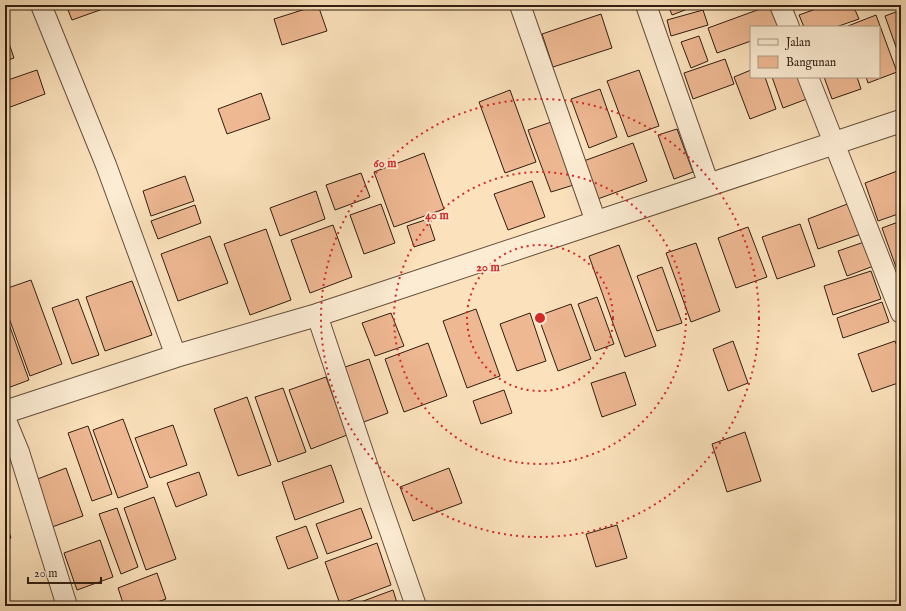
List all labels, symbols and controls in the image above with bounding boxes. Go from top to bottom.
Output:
legend [750,26,880,78]
text: Jalan [784,35,811,51]
text: Bangunan [786,55,837,70]
text: 60 m [374,156,397,171]
text: 40 m [425,208,450,223]
text: 20 m [476,260,500,275]
centre of rings [533,311,547,325]
scale bar [28,559,101,585]
text: 20 m [34,566,57,581]

